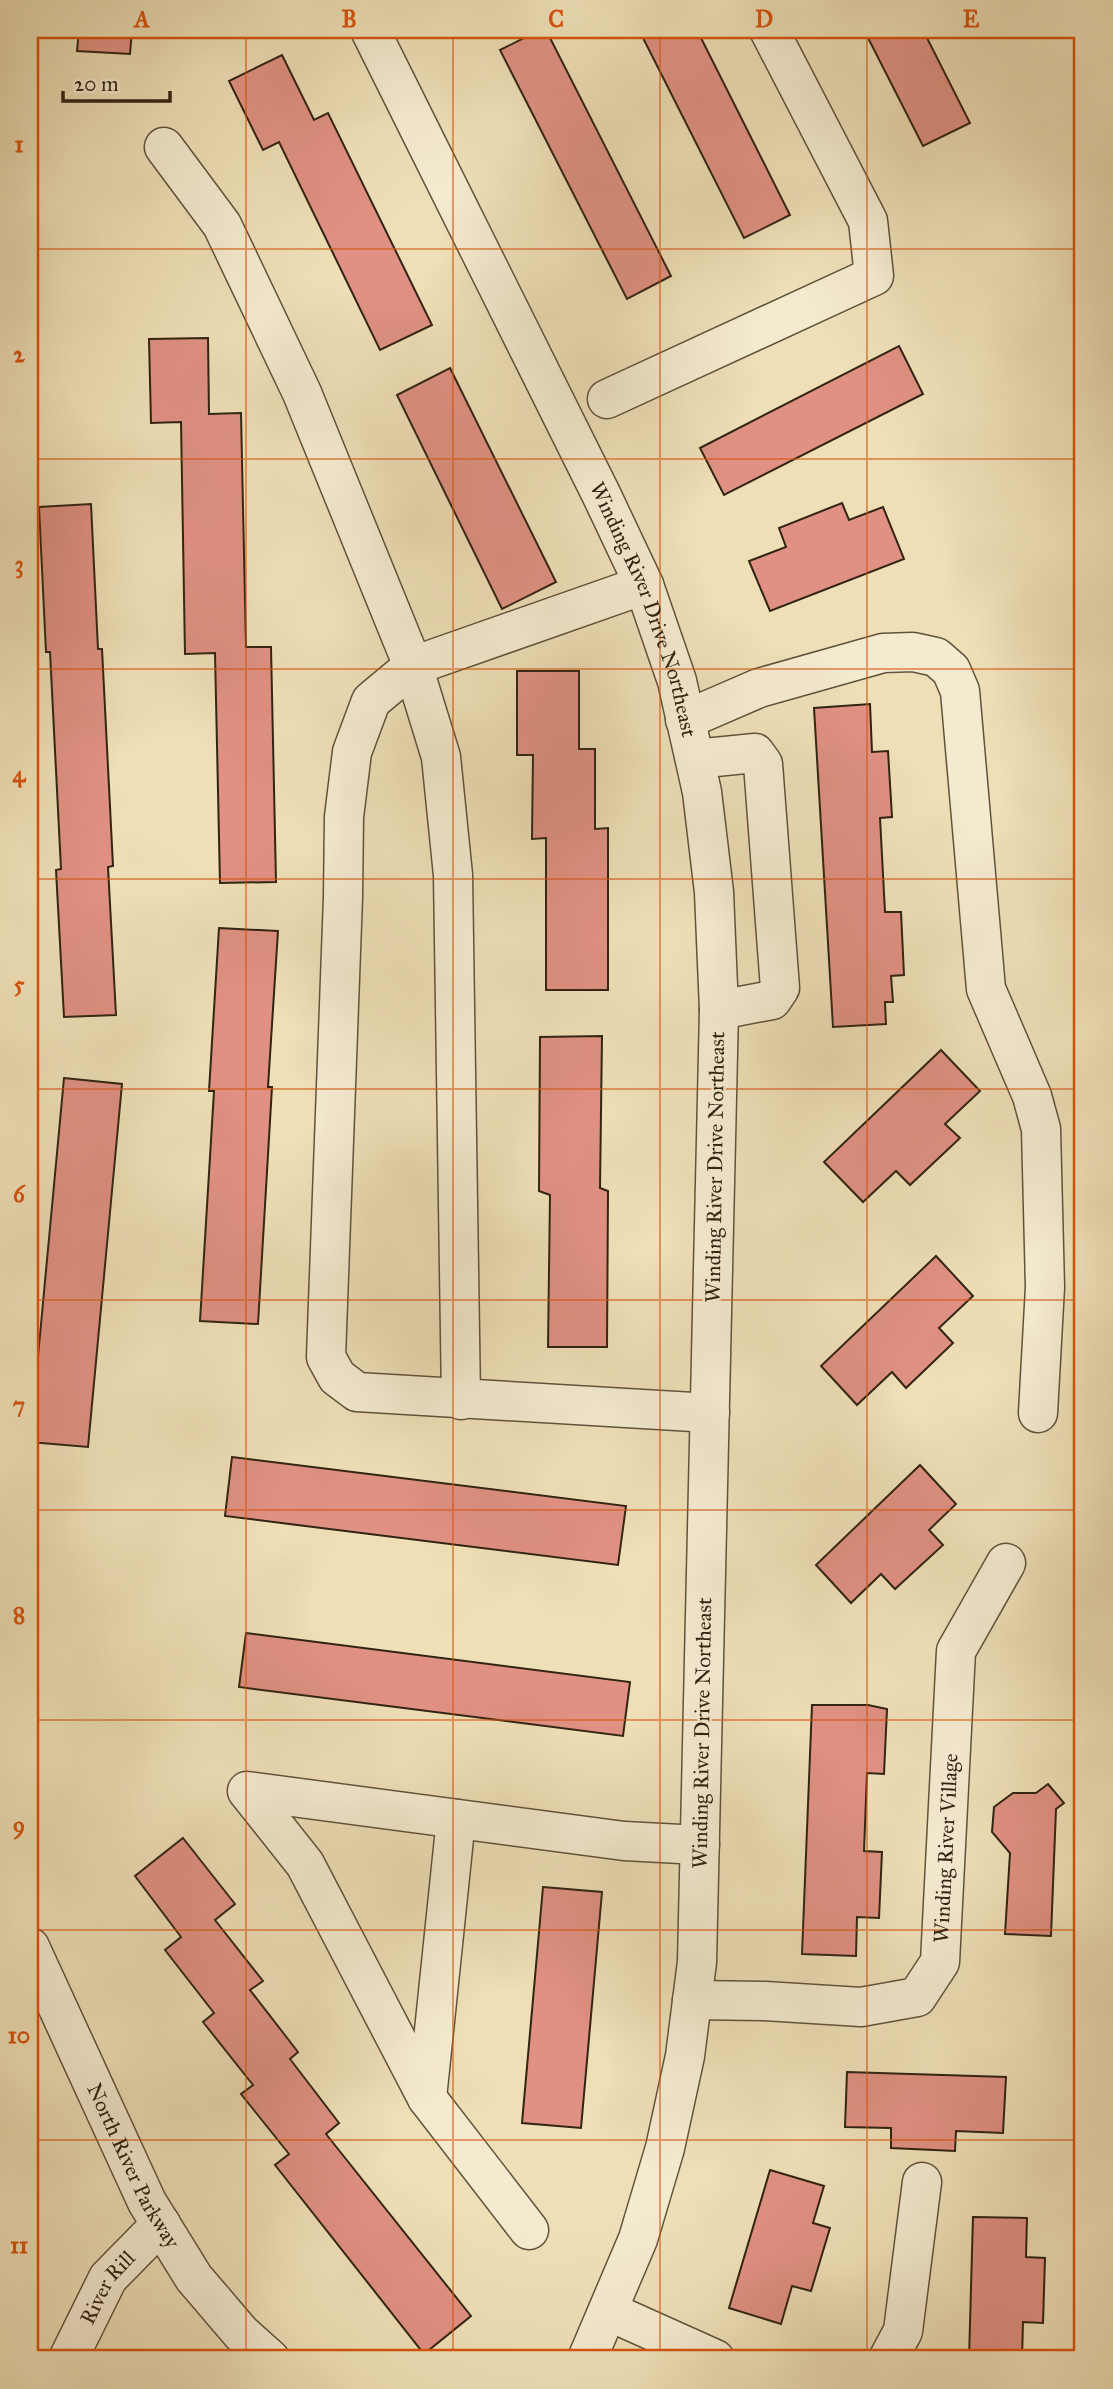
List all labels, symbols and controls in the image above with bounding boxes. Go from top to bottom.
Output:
text: A [132,5,150,33]
text: B [341,5,357,33]
text: C [548,5,564,33]
text: D [755,5,773,33]
text: E [963,5,980,33]
scale bar [63,60,170,104]
text: 20 m [74,71,119,97]
text: 1 [14,130,24,158]
text: 2 [13,340,25,368]
street label: Winding River Drive Northeast [584,477,702,740]
text: 3 [14,550,24,579]
text: 4 [13,760,27,788]
text: 5 [14,970,25,998]
street label: Winding River Drive Northeast [700,1031,730,1303]
text: 6 [13,1180,26,1208]
text: 7 [13,1391,25,1419]
street label: Winding River Drive Northeast [687,1597,717,1869]
text: 8 [13,1601,25,1629]
street label: Winding River Village [928,1753,964,1943]
text: 9 [13,1811,25,1840]
text: 10 [8,2021,30,2049]
street label: North River Parkway [81,2079,186,2254]
text: 11 [10,2231,28,2259]
street label: River Rill [74,2245,141,2329]

